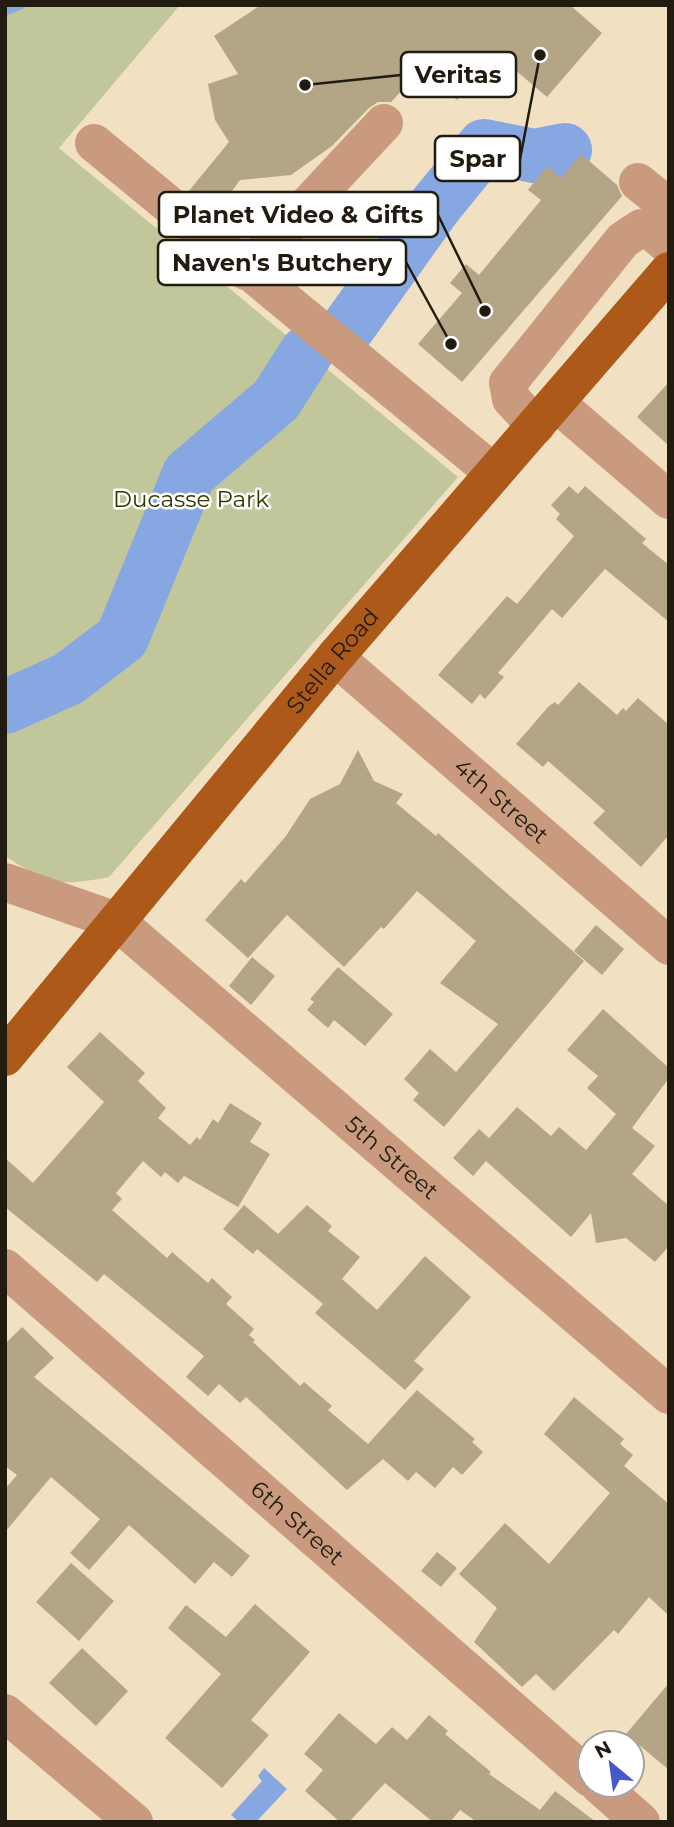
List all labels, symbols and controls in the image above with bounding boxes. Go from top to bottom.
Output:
callout: Veritas [401,52,516,97]
text: Veritas [414,60,502,89]
callout: Spar [435,136,520,181]
text: Spar [450,144,506,173]
callout: Planet Video & Gifts [159,192,438,237]
text: Planet Video & Gifts [173,200,423,229]
callout: Naven's Butchery [158,240,406,285]
text: Naven's Butchery [172,248,393,277]
park label: Ducasse Park [113,485,269,513]
street label: Stella Road [280,602,385,719]
street label: 4th Street [448,753,554,849]
street label: 5th Street [340,1110,444,1205]
street label: 6th Street [245,1475,350,1571]
north arrow [576,1729,646,1799]
text: N [591,1736,615,1763]

